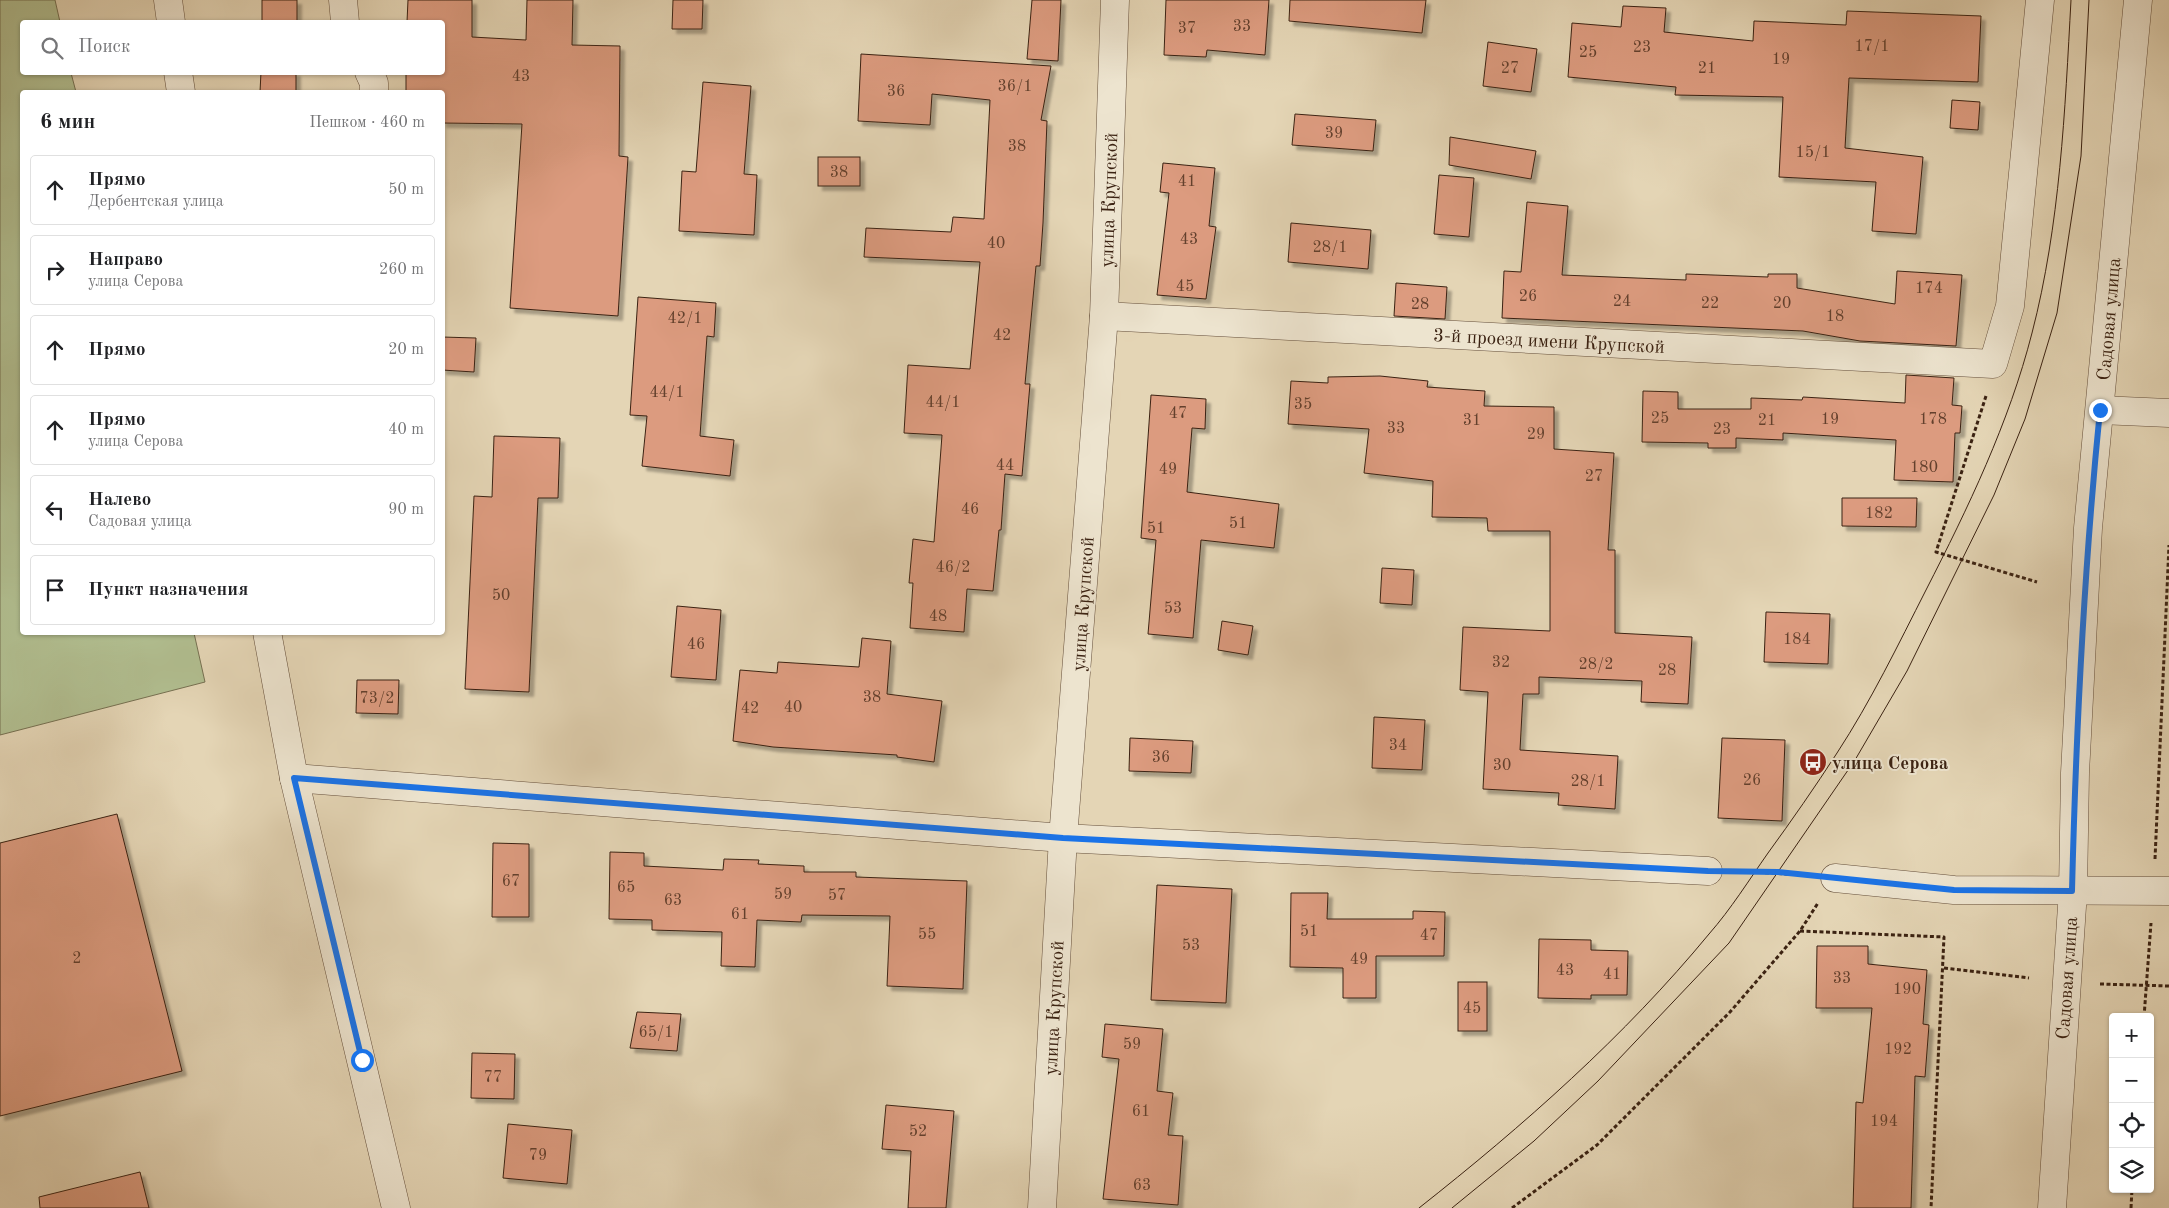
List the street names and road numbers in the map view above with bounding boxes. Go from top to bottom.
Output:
street label: улица Крупской [1099,132,1122,268]
street label: Садовая улица [2096,256,2125,381]
street label: 3-й проезд имени Крупской [1433,327,1665,358]
street label: улица Крупской [1070,536,1099,672]
street label: Садовая улица [2055,915,2082,1040]
street label: улица Крупской [1042,940,1069,1076]

